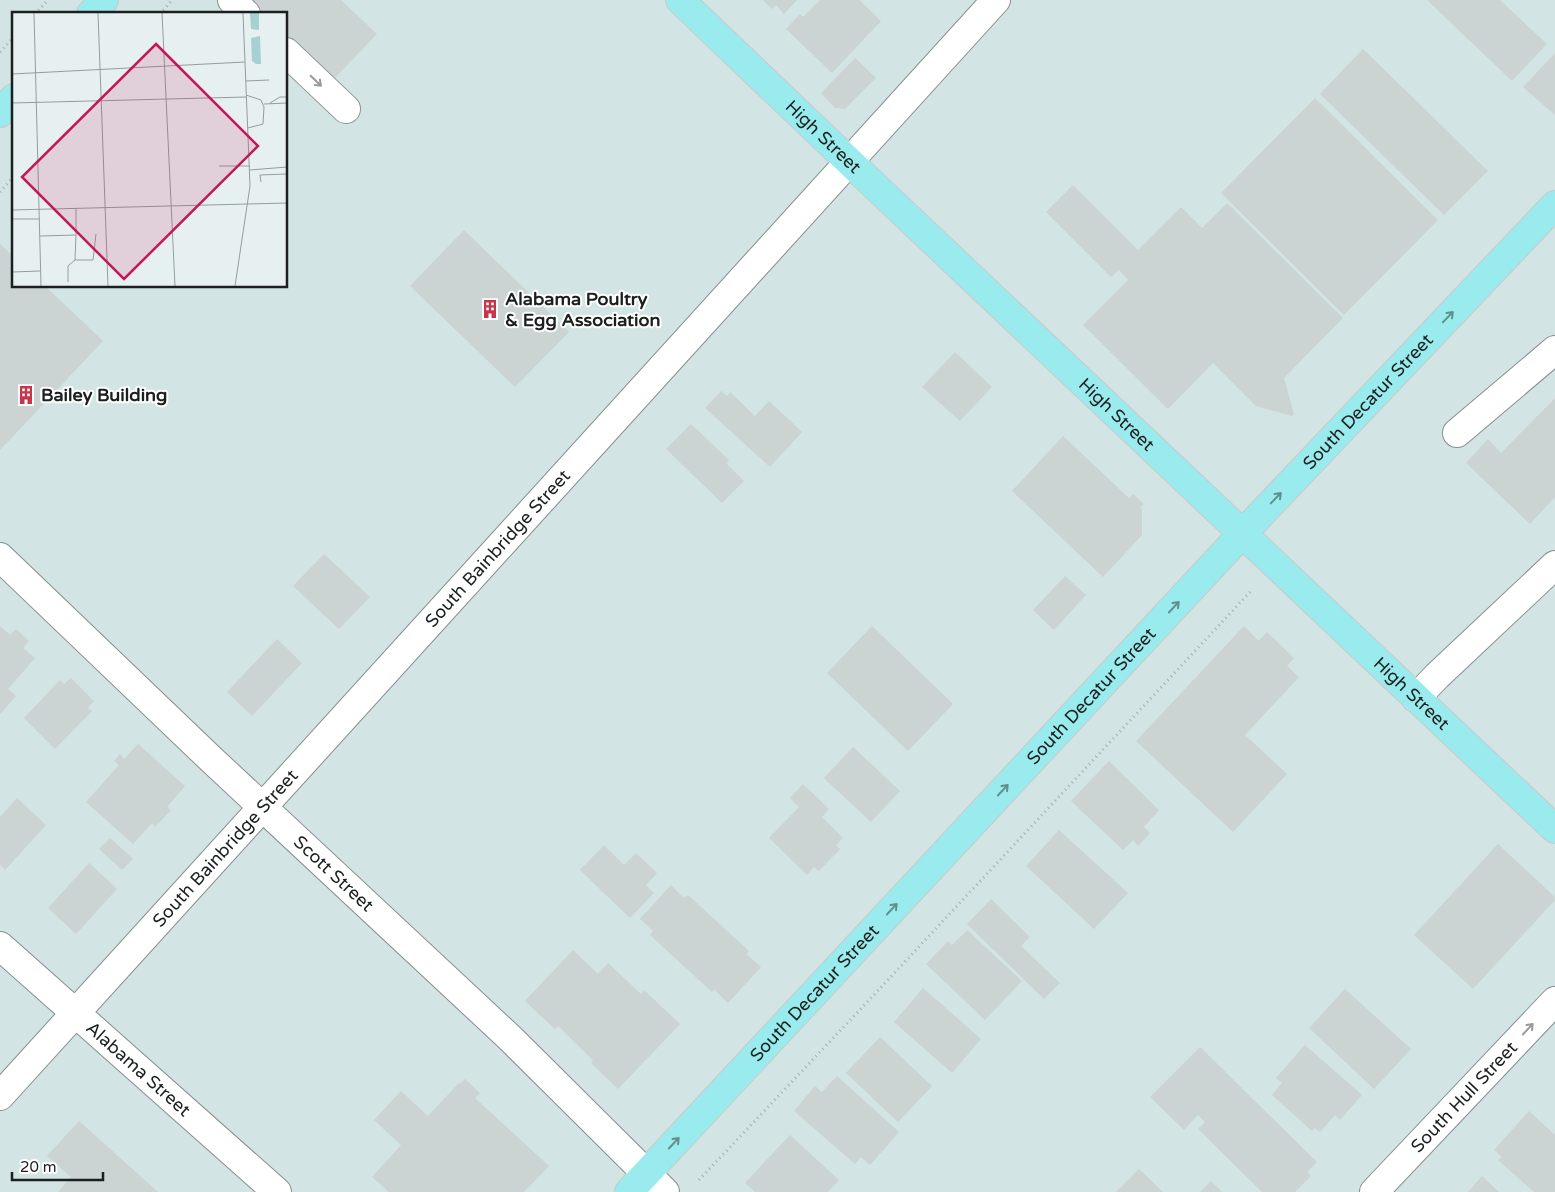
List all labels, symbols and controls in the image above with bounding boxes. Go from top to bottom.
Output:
inset map [12,12,288,288]
one-way arrow [310,75,322,87]
street label: High Street [781,95,866,178]
place label: Alabama Poultry & Egg Association [505,288,660,331]
building icon: Alabama Poultry & Egg Association [479,298,501,320]
one-way arrow [1442,311,1454,323]
street label: South Decatur Street [1298,329,1438,474]
street label: High Street [1074,373,1159,456]
building icon: Bailey Building [15,384,37,406]
place label: Bailey Building [41,384,167,406]
street label: South Bainbridge Street [420,465,575,632]
one-way arrow [1270,492,1282,505]
one-way arrow [1168,601,1179,614]
street label: South Decatur Street [1022,623,1160,769]
street label: High Street [1369,652,1454,735]
street label: South Bainbridge Street [148,765,303,932]
one-way arrow [997,784,1009,797]
street label: Scott Street [289,831,378,916]
one-way arrow [886,903,898,916]
street label: South Decatur Street [745,920,884,1066]
street label: Alabama Street [82,1017,195,1121]
one-way arrow [1522,1023,1534,1036]
street label: South Hull Street [1406,1037,1522,1157]
one-way arrow [668,1137,680,1150]
scale bar [12,1150,104,1182]
text: 20 m [20,1158,57,1176]

